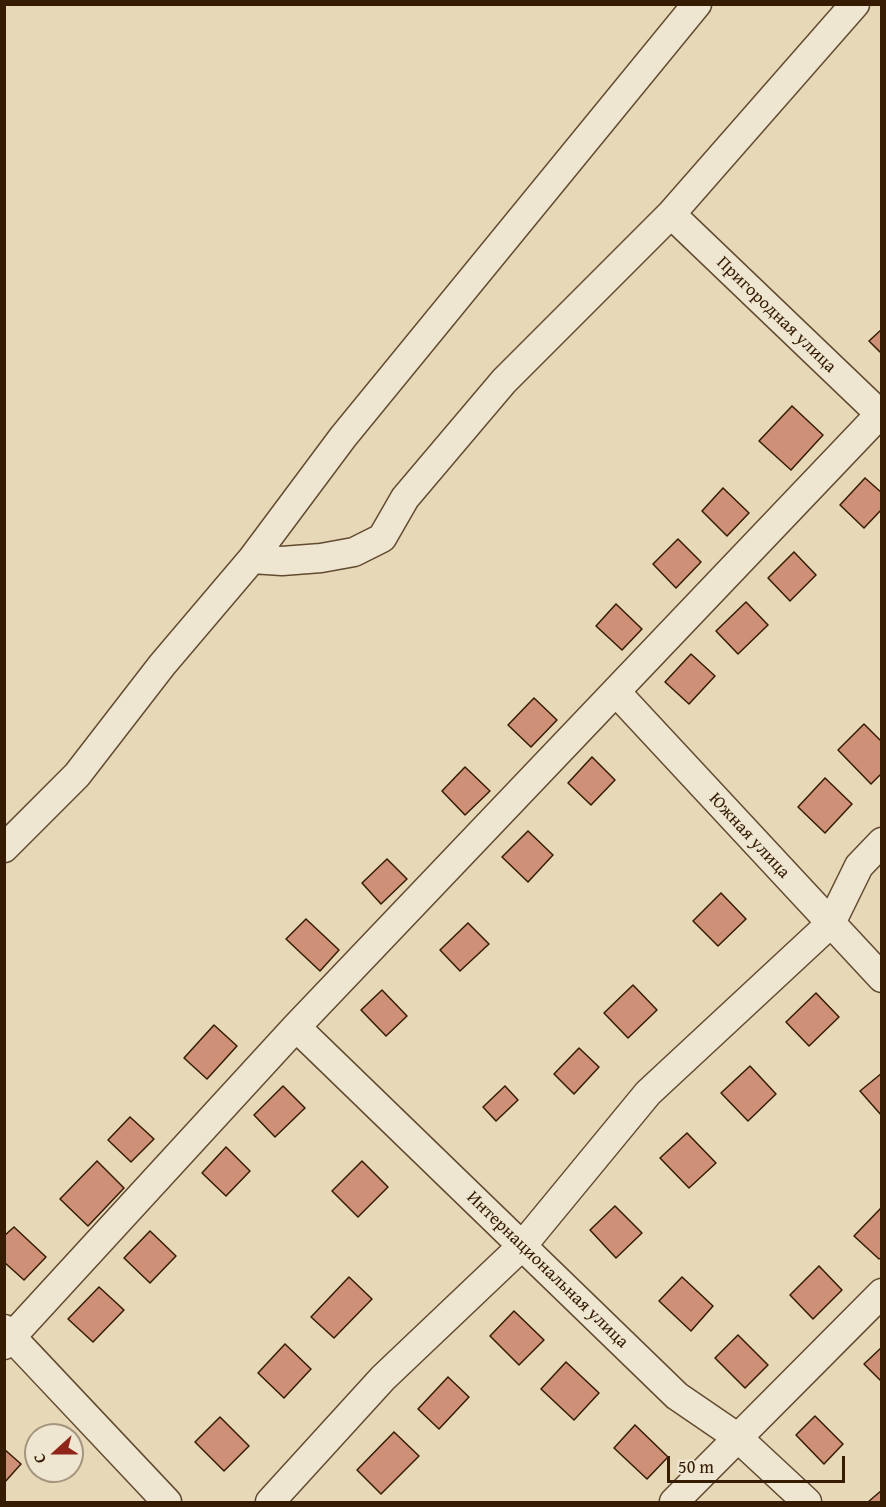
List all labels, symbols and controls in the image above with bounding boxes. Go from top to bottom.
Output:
street label: Пригородная улица [712,252,840,378]
street label: Южная улица [704,789,794,883]
street label: Интернациональная улица [462,1187,632,1353]
north arrow [24,1423,84,1483]
scale bar [670,1444,848,1482]
text: С [26,1450,52,1467]
text: 50 m [678,1453,714,1480]

